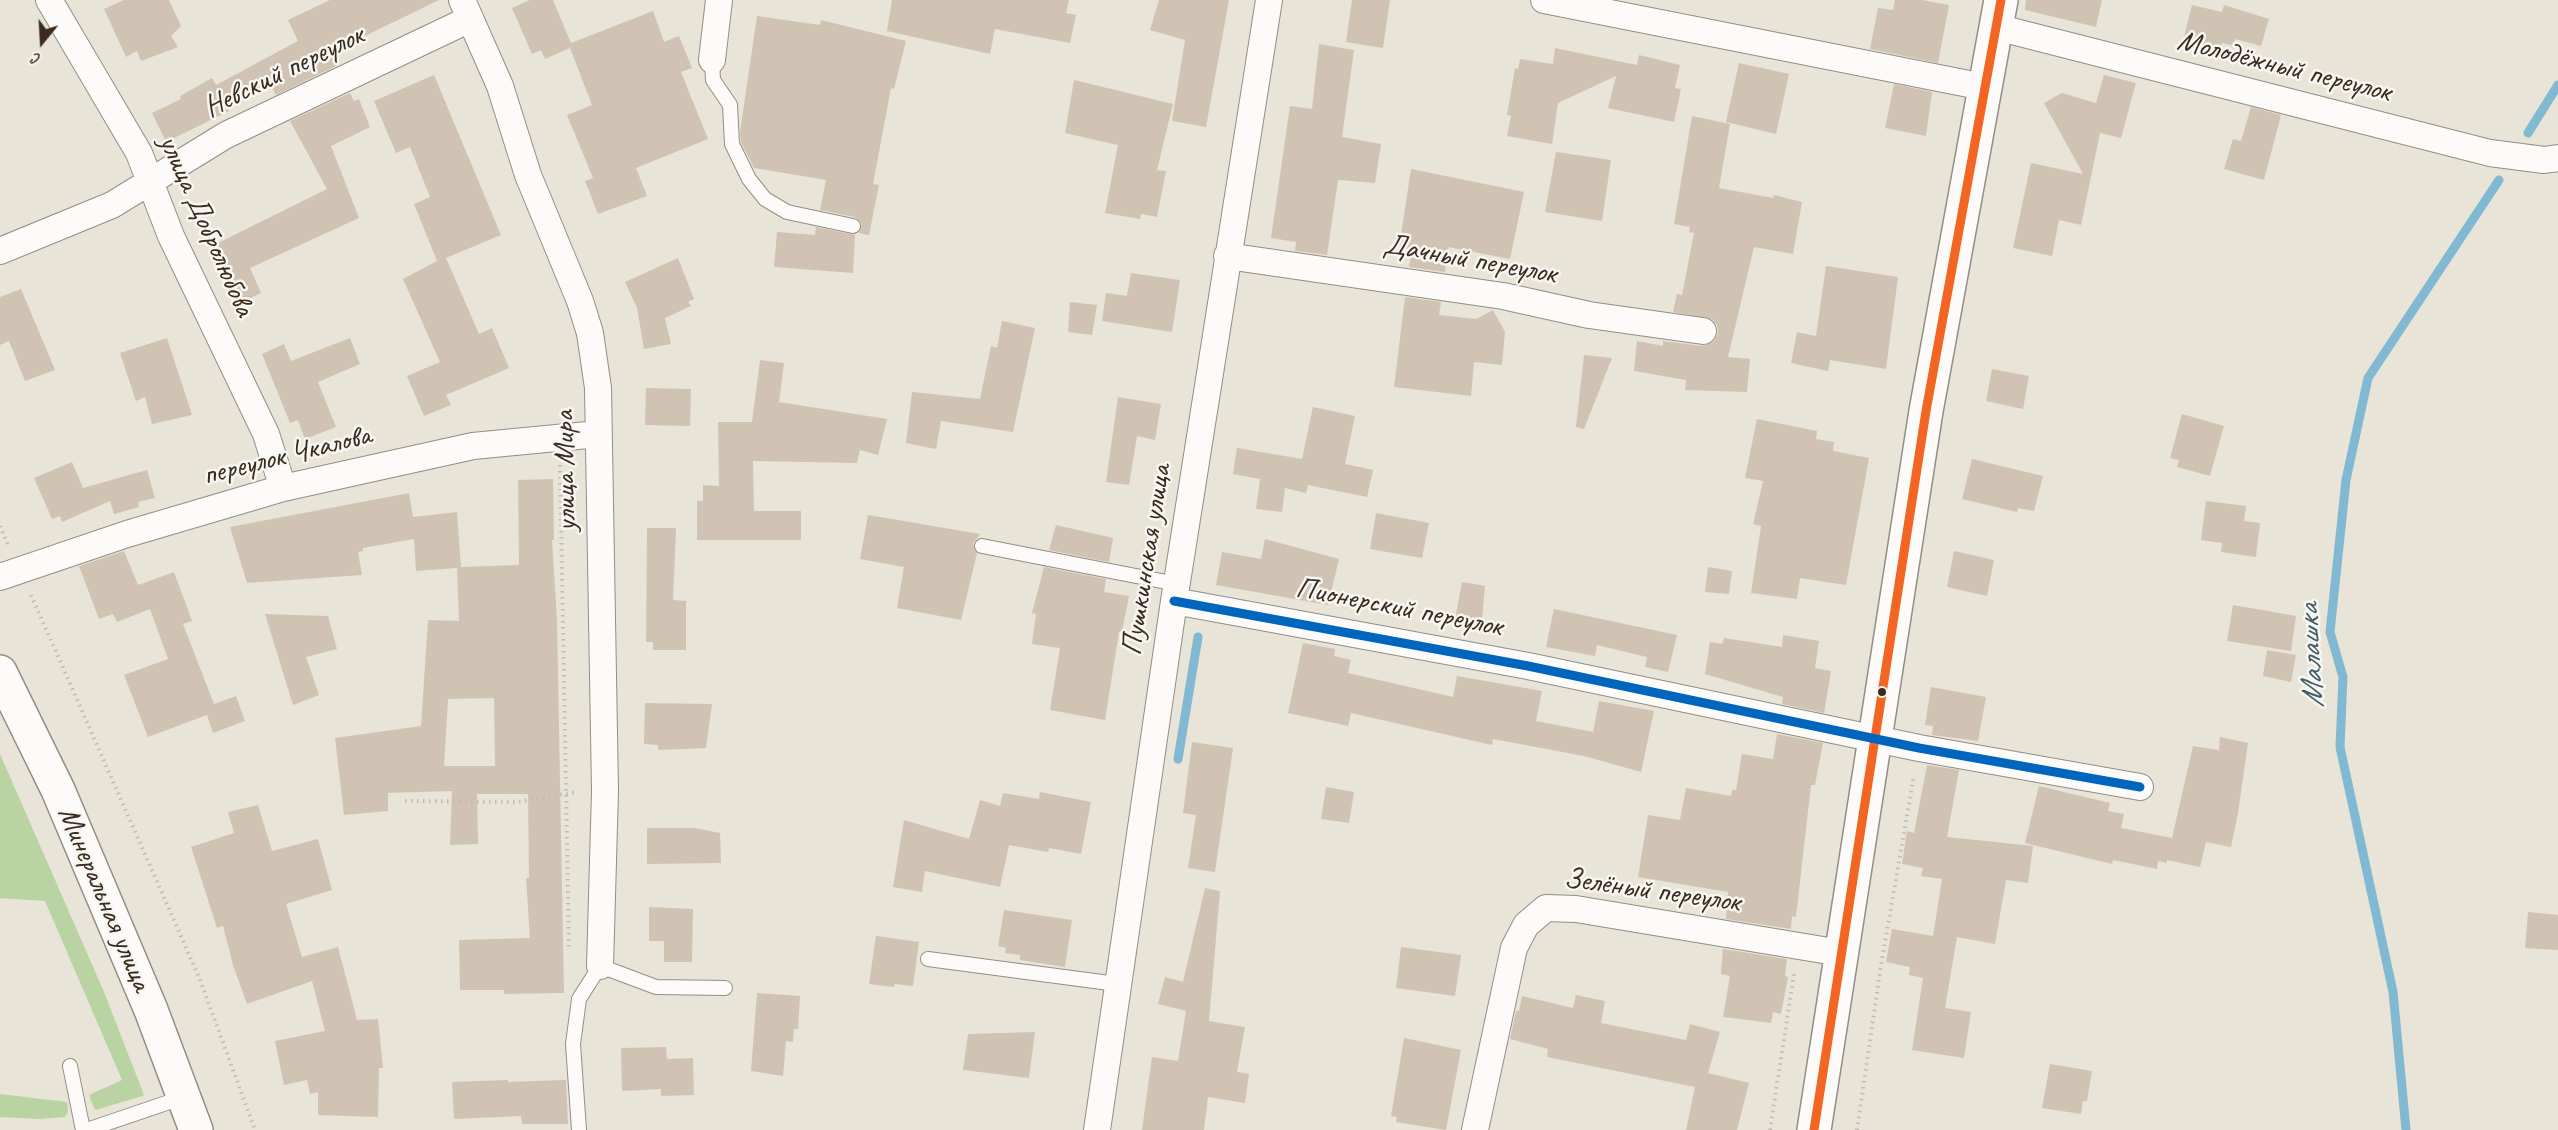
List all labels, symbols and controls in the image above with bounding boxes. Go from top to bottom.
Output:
north arrow [12,12,72,72]
street label: Невский переулок [198,18,370,126]
street label: Молодёжный переулок [2174,23,2394,111]
text: С [30,48,43,70]
street label: улица Добролюбова [150,130,262,322]
street label: Дачный переулок [1381,227,1559,293]
street label: улица Мира [547,410,585,532]
street label: переулок Чкалова [199,418,375,494]
street label: Пушкинская улица [1114,462,1180,658]
street label: Пионерский переулок [1293,570,1505,646]
water label: Малашка [2290,603,2334,709]
unlabelled marker [1876,686,1888,698]
street label: Минеральная улица [49,801,159,997]
street label: Зелёный переулок [1562,861,1742,921]

